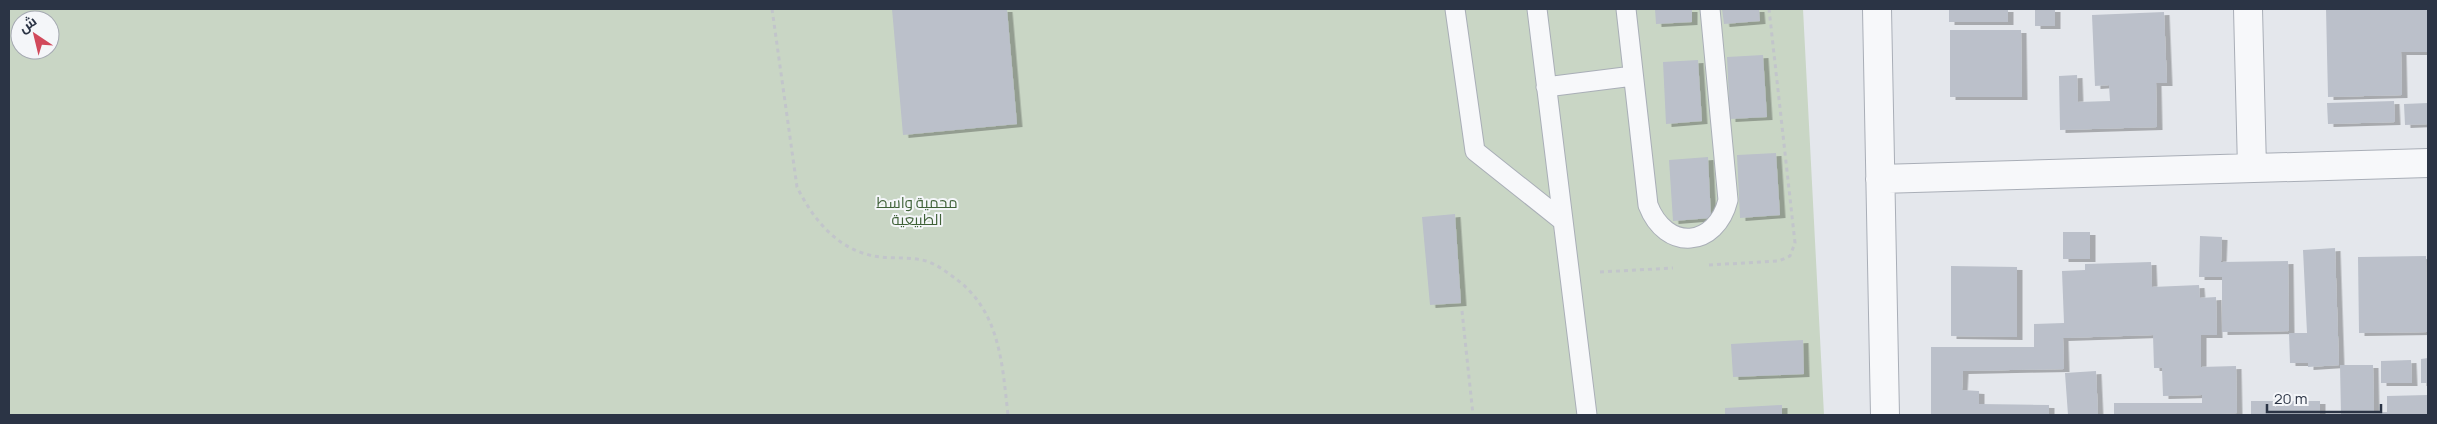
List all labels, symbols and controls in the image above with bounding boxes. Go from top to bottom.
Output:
north arrow [10,10,60,60]
text: ش [14,11,40,37]
park label: محمية واسط الطبيعية [876,192,958,230]
scale bar [2267,382,2381,414]
text: 20 m [2274,388,2307,409]

